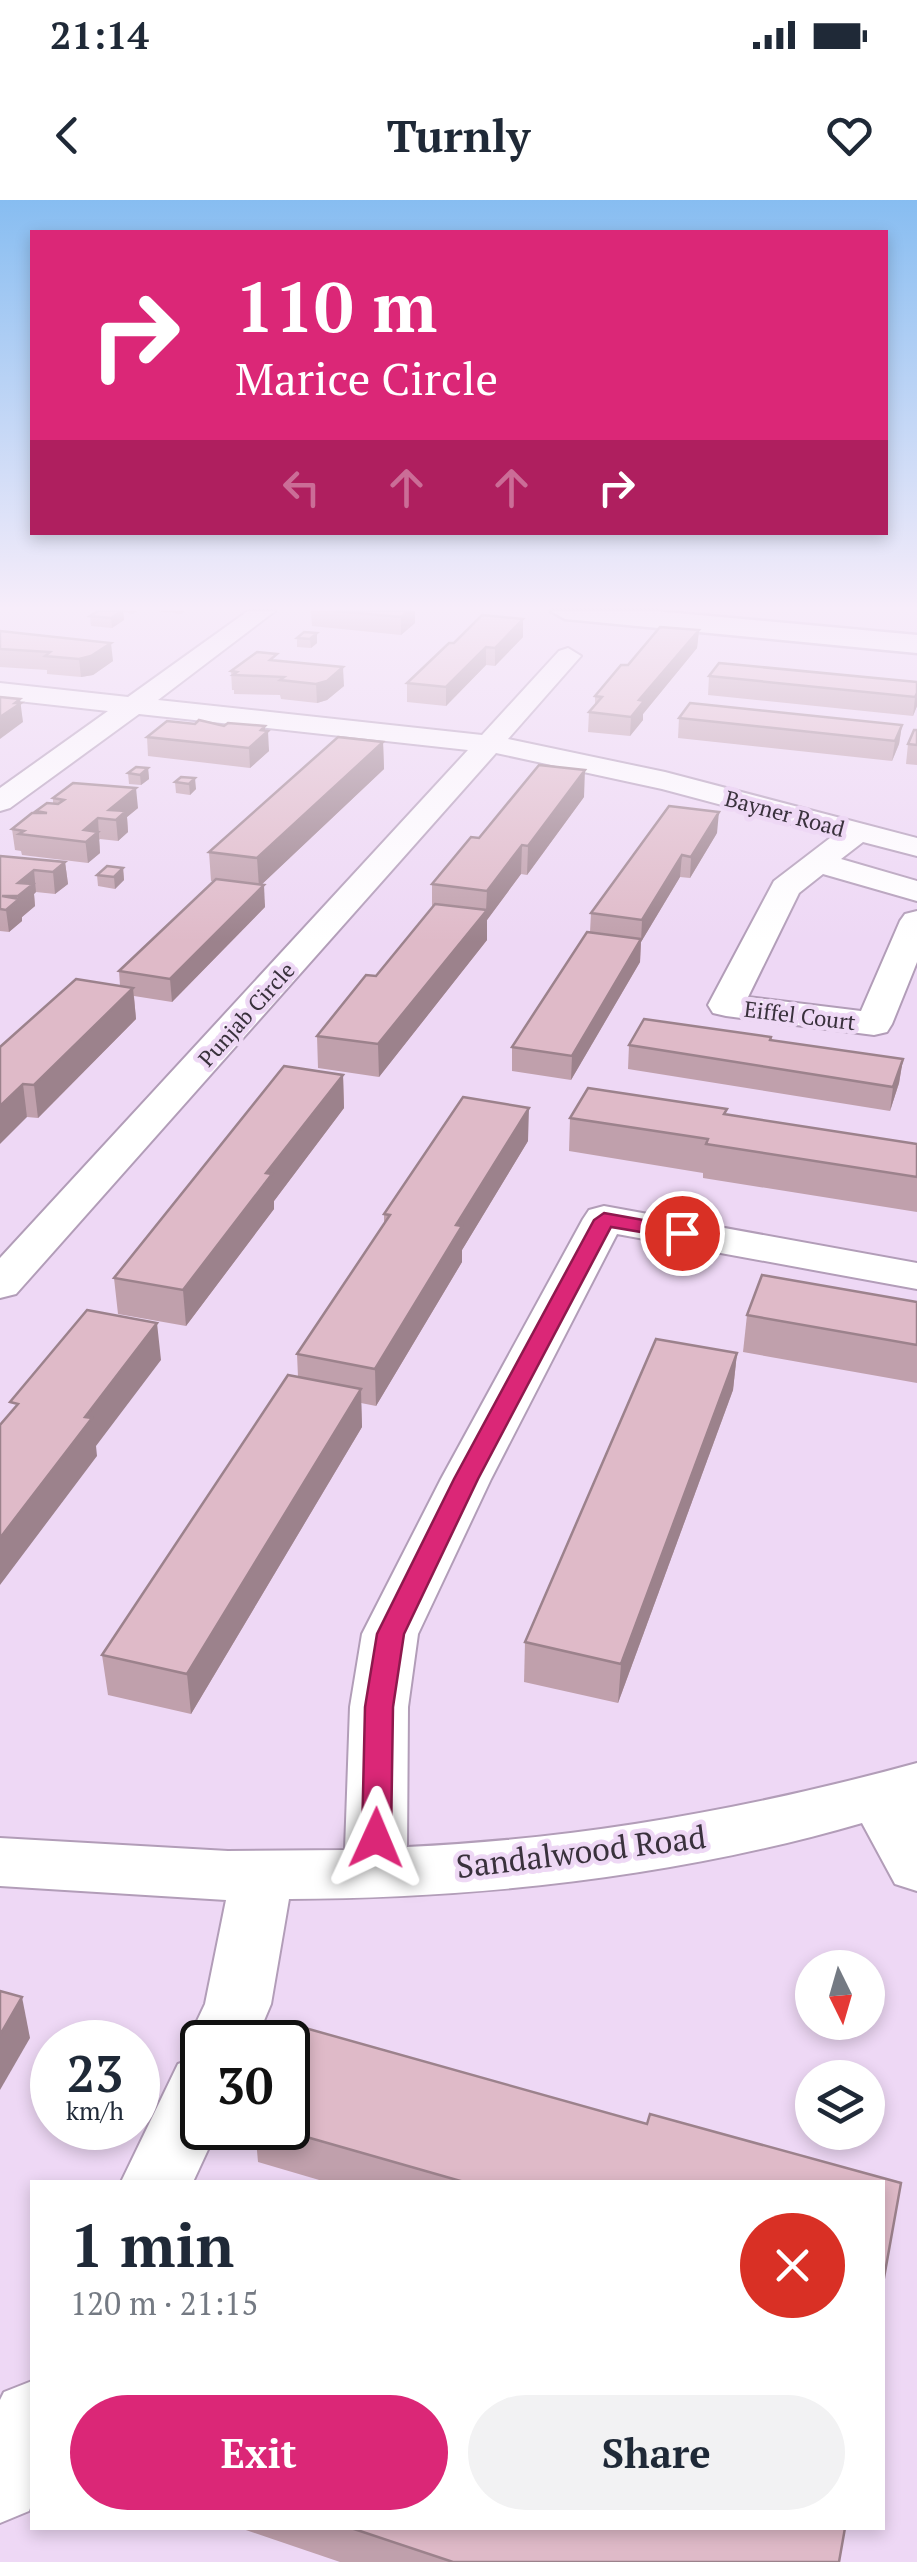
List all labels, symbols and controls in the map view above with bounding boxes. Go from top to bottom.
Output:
text: 21:14 [50,10,149,60]
text: Turnly [387,105,530,165]
icon: back [40,108,95,163]
icon: heart [822,108,877,163]
text: 110 m [235,259,437,352]
icon: right [70,270,200,400]
text: Marice Circle [235,348,498,408]
icon: left [274,460,329,515]
icon: ahead [379,460,434,515]
icon: ahead [484,460,539,515]
icon: right [589,460,644,515]
street label: Bayner Road [722,783,848,843]
street label: Punjab Circle [191,956,301,1072]
street label: Eiffel Court [743,994,857,1036]
pin [640,1191,725,1276]
icon: arrive [655,1206,710,1261]
position arrow [324,1786,428,1890]
street label: Sandalwood Road [454,1815,708,1887]
north arrow [795,1950,885,2040]
map controls [795,1950,885,2150]
speed limit sign: 30 [180,2020,310,2150]
text: 23 [67,2040,123,2106]
button: layers [795,2060,885,2150]
text: km/h [66,2094,124,2127]
text: 1 min [70,2205,234,2284]
button: close [740,2213,845,2318]
text: 120 m · 21:15 [70,2282,258,2324]
button: Exit [70,2395,448,2510]
button: Share [468,2395,845,2510]

